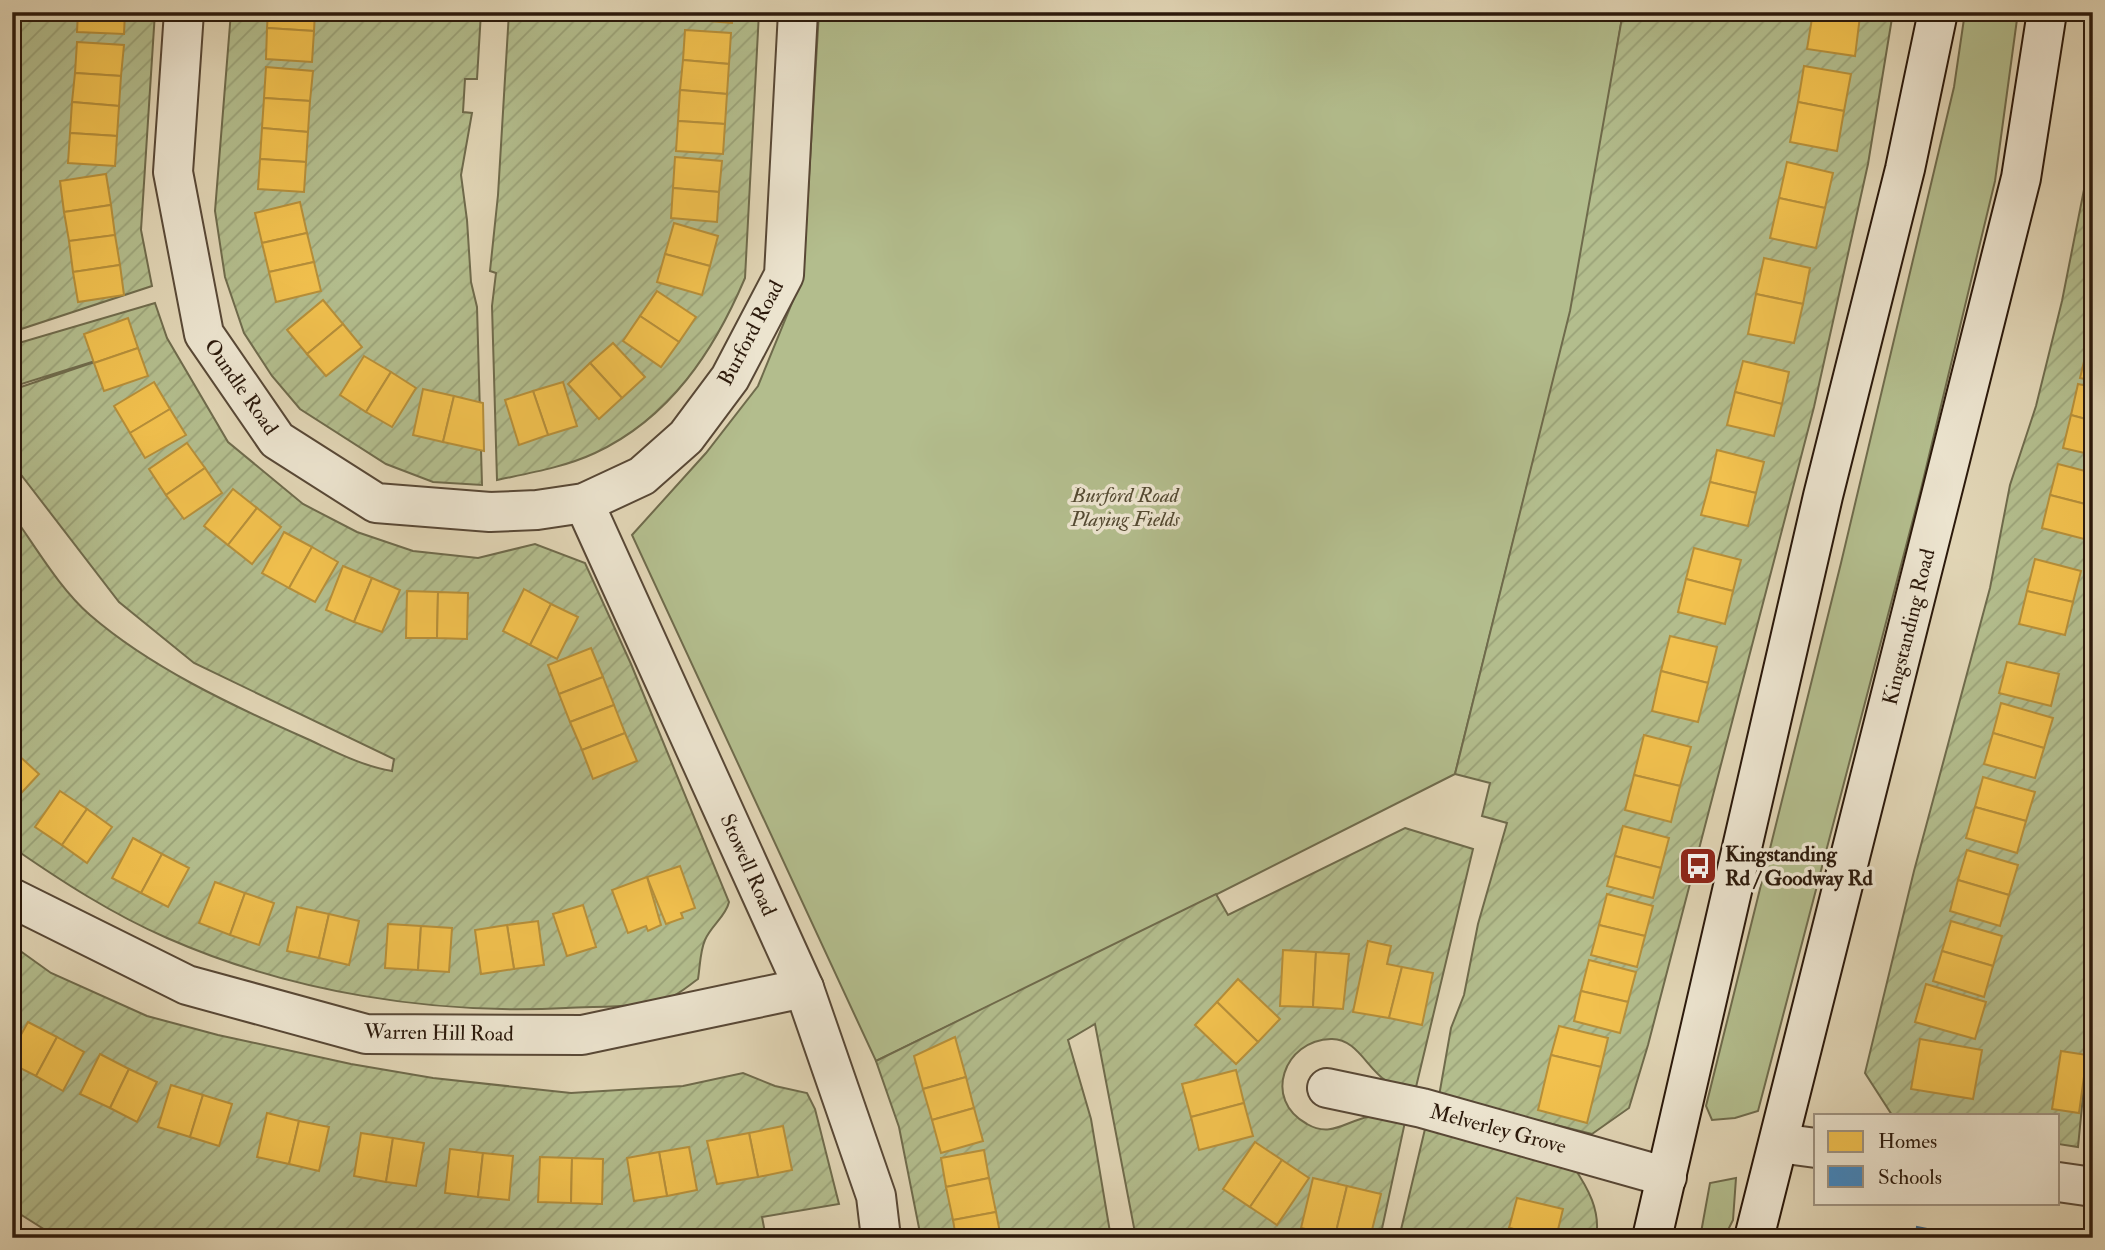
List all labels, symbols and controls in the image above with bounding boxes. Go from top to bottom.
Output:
street label: Burford Road [712,275,790,390]
street label: Oundle Road [198,334,284,441]
park label: Burford Road Playing Fields [1069,482,1181,533]
street label: Kingstanding Road [1877,545,1942,708]
street label: Stowell Road [713,810,783,921]
place label: Kingstanding Rd / Goodway Rd [1725,841,1873,892]
bus stop icon: Kingstanding Rd / Goodway Rd [1677,845,1719,887]
street label: Warren Hill Road [363,1018,515,1048]
street label: Melverley Grove [1427,1098,1569,1160]
legend [1814,1114,2060,1204]
text: Homes [1878,1128,1937,1155]
text: Schools [1878,1164,1942,1191]

